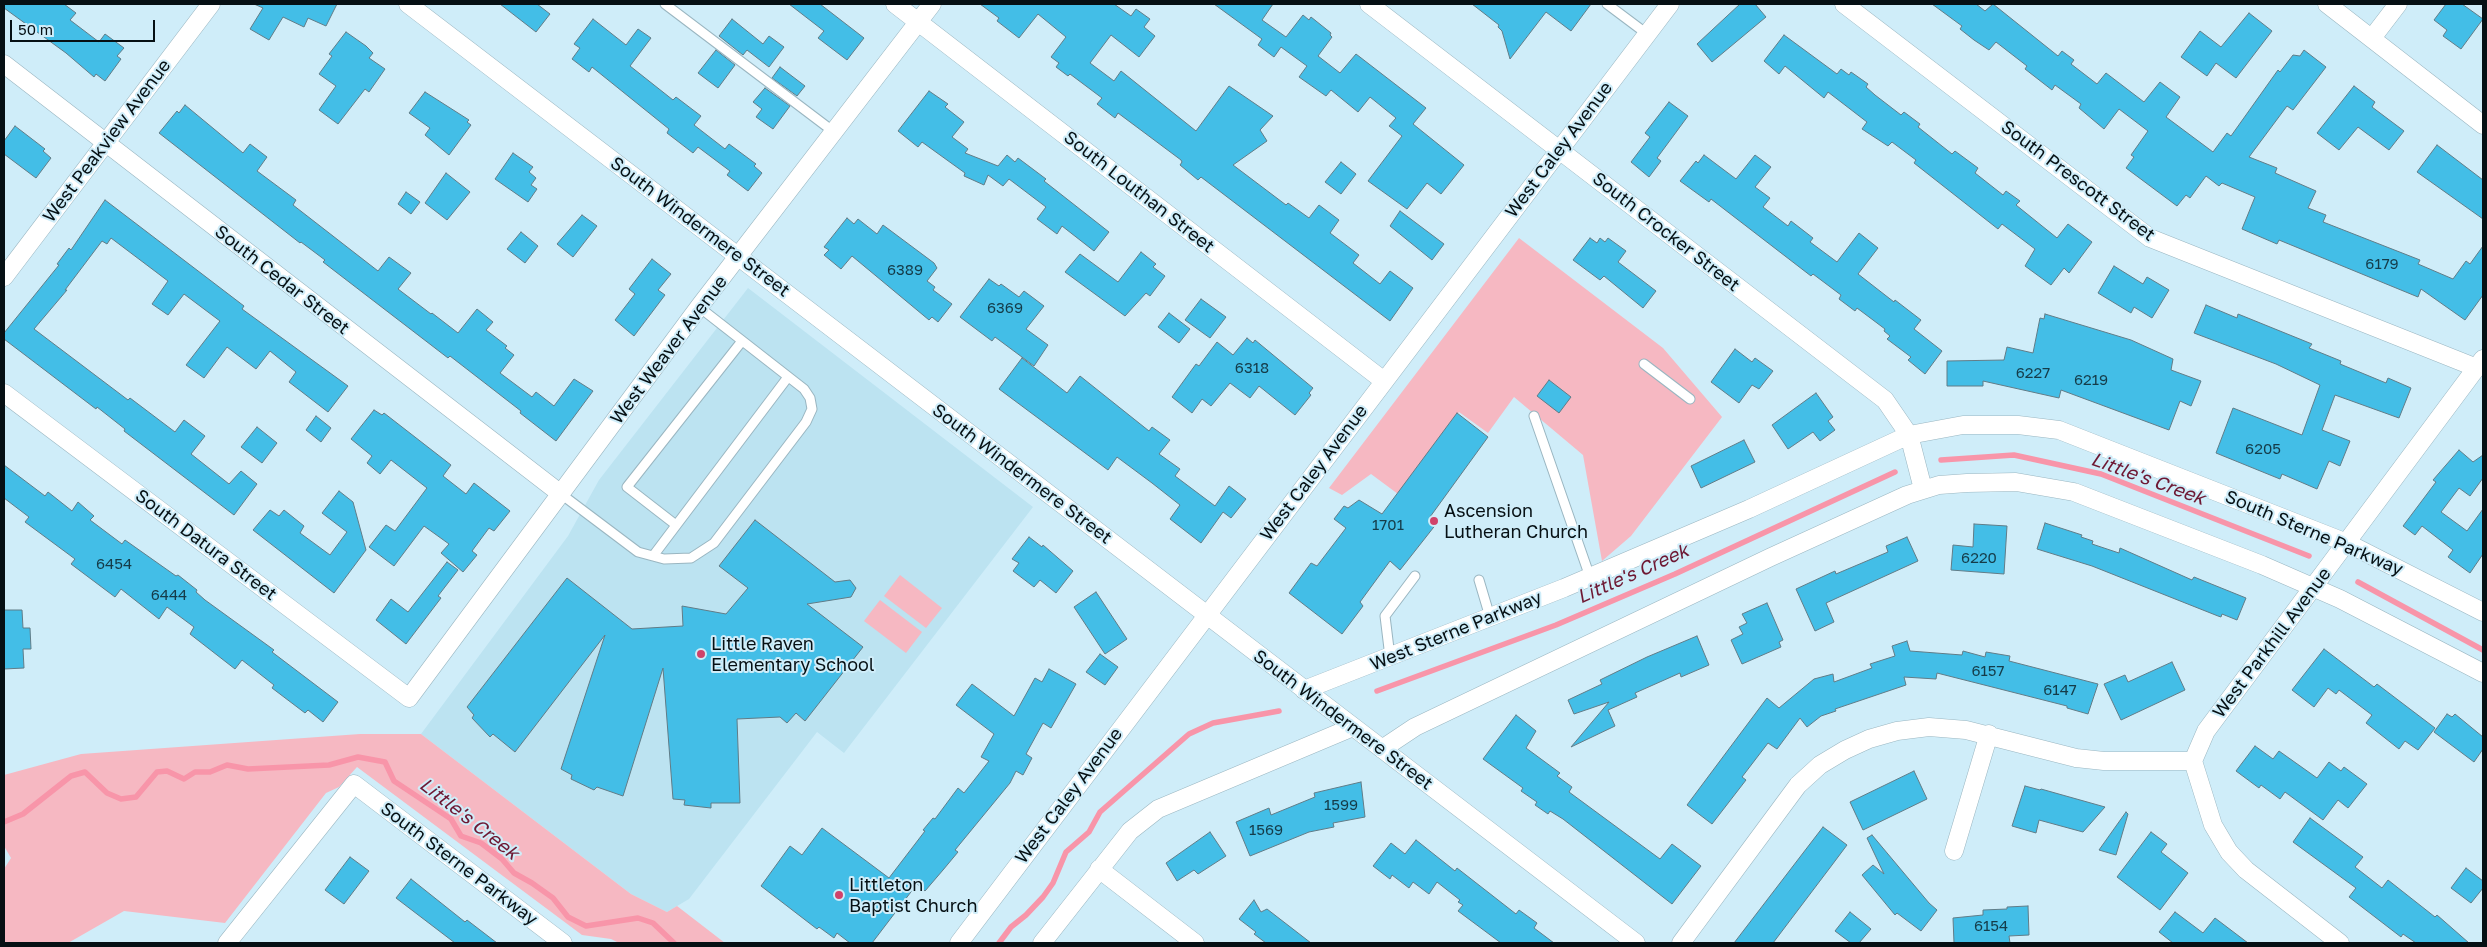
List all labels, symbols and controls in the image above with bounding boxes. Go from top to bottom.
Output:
scale bar [12,10,158,42]
text: 50 m [18,20,53,38]
street label: West Peakview Avenue [39,55,175,227]
street label: West Caley Avenue [1501,78,1617,222]
street label: South Prescott Street [1997,116,2159,246]
street label: South Louthan Street [1059,127,1219,257]
street label: South Windermere Street [606,152,794,302]
street label: South Crocker Street [1588,168,1744,296]
street label: South Cedar Street [210,221,354,339]
house number: 6179 [2365,255,2399,273]
house number: 6389 [887,261,923,279]
street label: West Weaver Avenue [606,272,732,428]
house number: 6369 [987,299,1023,317]
house number: 6318 [1235,359,1269,377]
house number: 6227 [2016,364,2050,382]
house number: 6219 [2074,371,2108,389]
street label: South Windermere Street [928,399,1116,549]
street label: West Caley Avenue [1256,401,1372,545]
house number: 6205 [2245,440,2281,458]
water label: Little's Creek [2088,448,2208,510]
street label: South Datura Street [131,485,281,605]
street label: South Sterne Parkway [2222,486,2406,580]
place label: Ascension Lutheran Church [1444,500,1588,542]
marker: Ascension Lutheran Church [1428,515,1440,527]
house number: 1701 [1372,516,1404,534]
water label: Little's Creek [1574,539,1692,609]
house number: 6220 [1961,549,1997,567]
house number: 6454 [96,555,132,573]
street label: West Parkhill Avenue [2208,564,2336,722]
house number: 6444 [151,586,187,604]
street label: West Sterne Parkway [1367,587,1545,675]
place label: Little Raven Elementary School [711,633,875,676]
street label: South Windermere Street [1249,645,1437,795]
marker: Little Raven Elementary School [695,648,707,660]
house number: 6157 [1972,662,2004,680]
house number: 6147 [2043,681,2077,699]
street label: West Caley Avenue [1011,724,1127,868]
water label: Little's Creek [415,773,523,865]
house number: 1599 [1324,796,1358,814]
street label: South Sterne Parkway [376,798,542,930]
house number: 1569 [1249,821,1283,839]
place label: Littleton Baptist Church [849,874,977,916]
marker: Littleton Baptist Church [833,889,845,901]
house number: 6154 [1974,917,2008,935]

